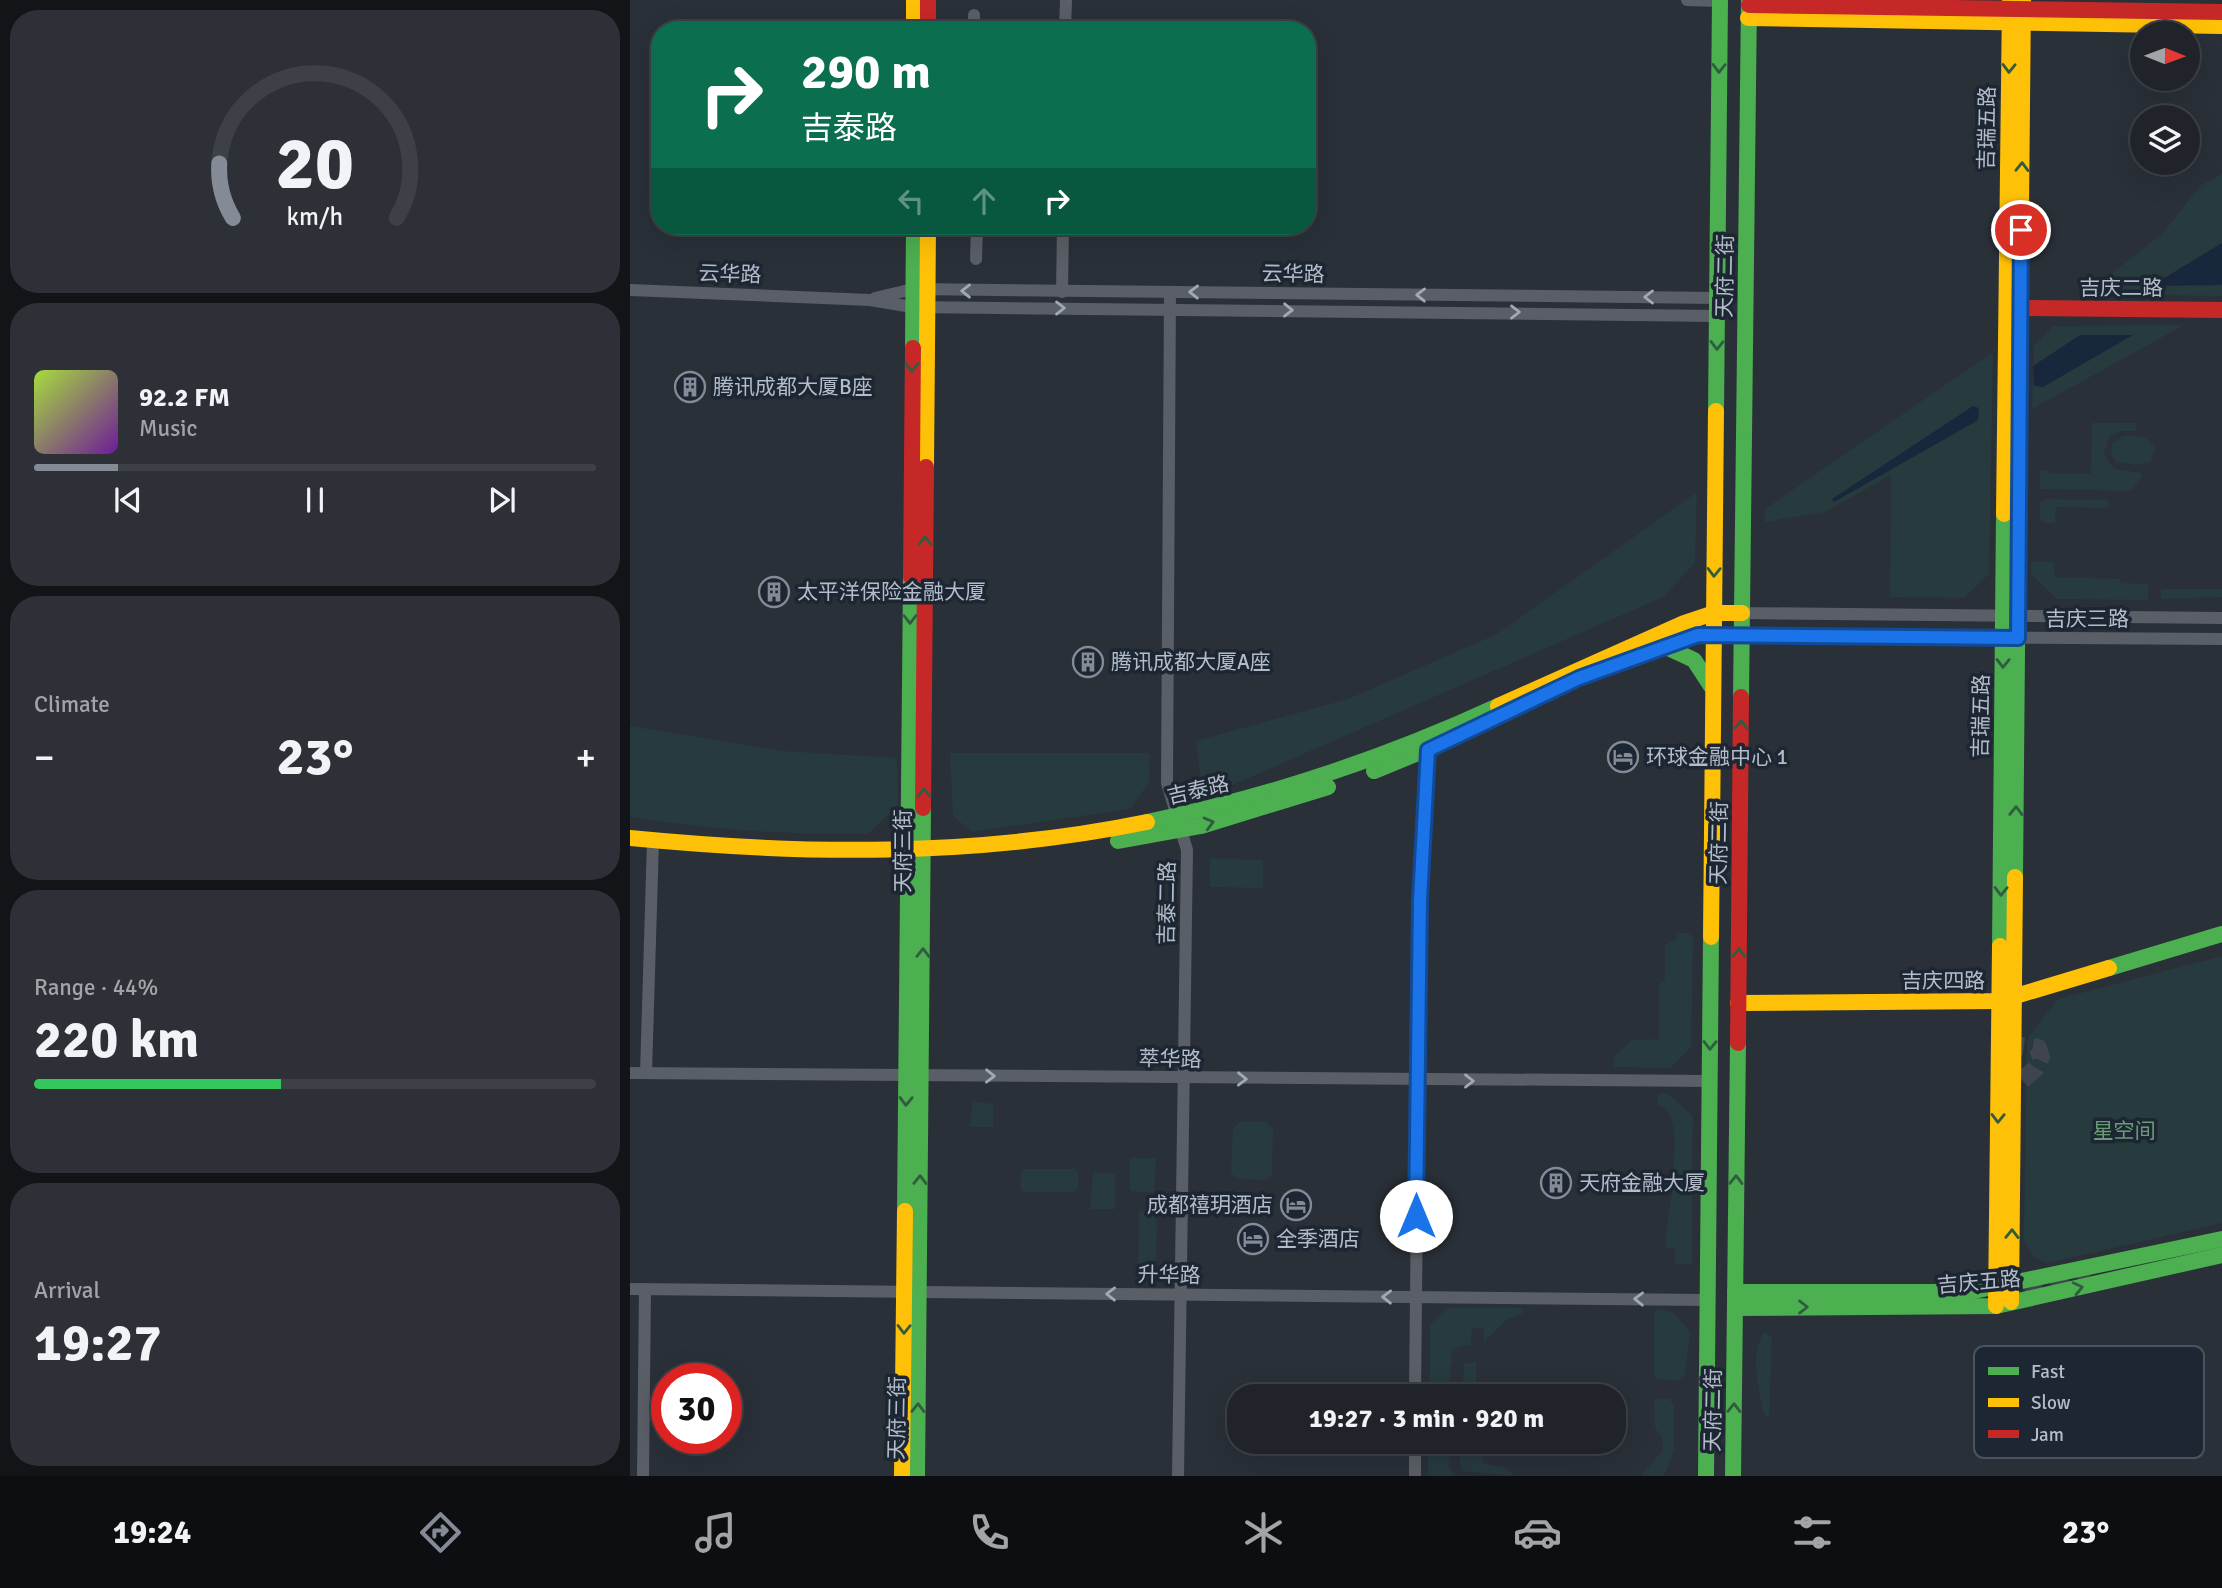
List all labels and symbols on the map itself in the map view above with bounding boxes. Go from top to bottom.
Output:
north arrow [2130,21,2200,91]
one-way arrow [1711,63,1727,74]
one-way arrow [2001,63,2017,74]
street label: 吉瑞五路 [1973,86,2001,170]
one-way arrow [2014,161,2030,172]
pin [1991,200,2051,260]
street label: 天府二街 [1711,234,1739,318]
street label: 云华路 [698,260,762,288]
street label: 云华路 [1261,260,1325,288]
street label: 吉庆二路 [2079,275,2163,301]
one-way arrow [960,283,971,299]
one-way arrow [1188,284,1198,300]
one-way arrow [1415,287,1426,303]
one-way arrow [1643,289,1653,305]
one-way arrow [1056,300,1066,316]
one-way arrow [1283,302,1294,318]
one-way arrow [1510,305,1521,320]
one-way arrow [1709,339,1724,350]
one-way arrow [904,363,920,373]
building icon: 腾讯成都大厦B座 [673,370,707,404]
place label: 腾讯成都大厦B座 [713,374,873,400]
one-way arrow [917,535,933,546]
one-way arrow [1706,567,1722,578]
building icon: 太平洋保险金融大厦 [757,575,791,609]
place label: 太平洋保险金融大厦 [797,579,986,605]
street label: 吉庆三路 [2045,606,2129,632]
one-way arrow [902,615,918,625]
building icon: 腾讯成都大厦A座 [1071,645,1105,679]
place label: 腾讯成都大厦A座 [1111,649,1271,675]
one-way arrow [1995,658,2011,669]
street label: 吉瑞五路 [1967,674,1995,758]
one-way arrow [1733,720,1749,730]
hotel icon: 环球金融中心 1 [1606,740,1640,774]
place label: 环球金融中心 1 [1646,744,1788,770]
street label: 吉泰路 [1164,770,1232,810]
one-way arrow [916,787,931,798]
street label: 天府二街 [1705,801,1733,885]
one-way arrow [2008,805,2024,816]
street label: 天府三街 [890,809,916,893]
one-way arrow [1203,817,1215,832]
street label: 吉泰二路 [1153,861,1181,945]
one-way arrow [1993,885,2008,896]
one-way arrow [915,947,931,958]
one-way arrow [1731,947,1747,958]
street label: 吉庆四路 [1901,968,1985,994]
one-way arrow [1702,1040,1718,1050]
street label: 萃华路 [1138,1045,1202,1073]
one-way arrow [985,1068,996,1084]
one-way arrow [1236,1072,1247,1087]
one-way arrow [1464,1073,1475,1089]
one-way arrow [898,1097,914,1107]
one-way arrow [1990,1113,2006,1124]
park label: 星空间 [2093,1118,2156,1144]
building icon: 天府金融大厦 [1539,1166,1573,1200]
place label: 天府金融大厦 [1579,1170,1705,1196]
one-way arrow [912,1175,928,1185]
one-way arrow [1728,1175,1744,1185]
position arrow [1379,1179,1453,1253]
hotel icon: 成都禧玥酒店 [1279,1188,1313,1222]
place label: 成都禧玥酒店 [1147,1192,1273,1218]
hotel icon: 全季酒店 [1236,1222,1270,1256]
place label: 全季酒店 [1276,1226,1360,1252]
one-way arrow [2004,1228,2020,1239]
street label: 升华路 [1137,1261,1201,1289]
street label: 吉庆五路 [1936,1265,2022,1299]
one-way arrow [2072,1282,2084,1296]
one-way arrow [1105,1286,1115,1302]
one-way arrow [1381,1289,1392,1305]
one-way arrow [1633,1291,1644,1307]
one-way arrow [1798,1300,1809,1315]
one-way arrow [896,1324,912,1335]
legend [1974,1346,2204,1458]
text: Fast [2031,1360,2065,1384]
speed limit sign: 30 [651,1363,742,1454]
street label: 天府二街 [1699,1368,1727,1452]
street label: 天府三街 [883,1376,911,1460]
text: Slow [2031,1391,2071,1415]
one-way arrow [910,1402,926,1413]
one-way arrow [1726,1402,1742,1413]
text: Jam [2031,1423,2064,1447]

